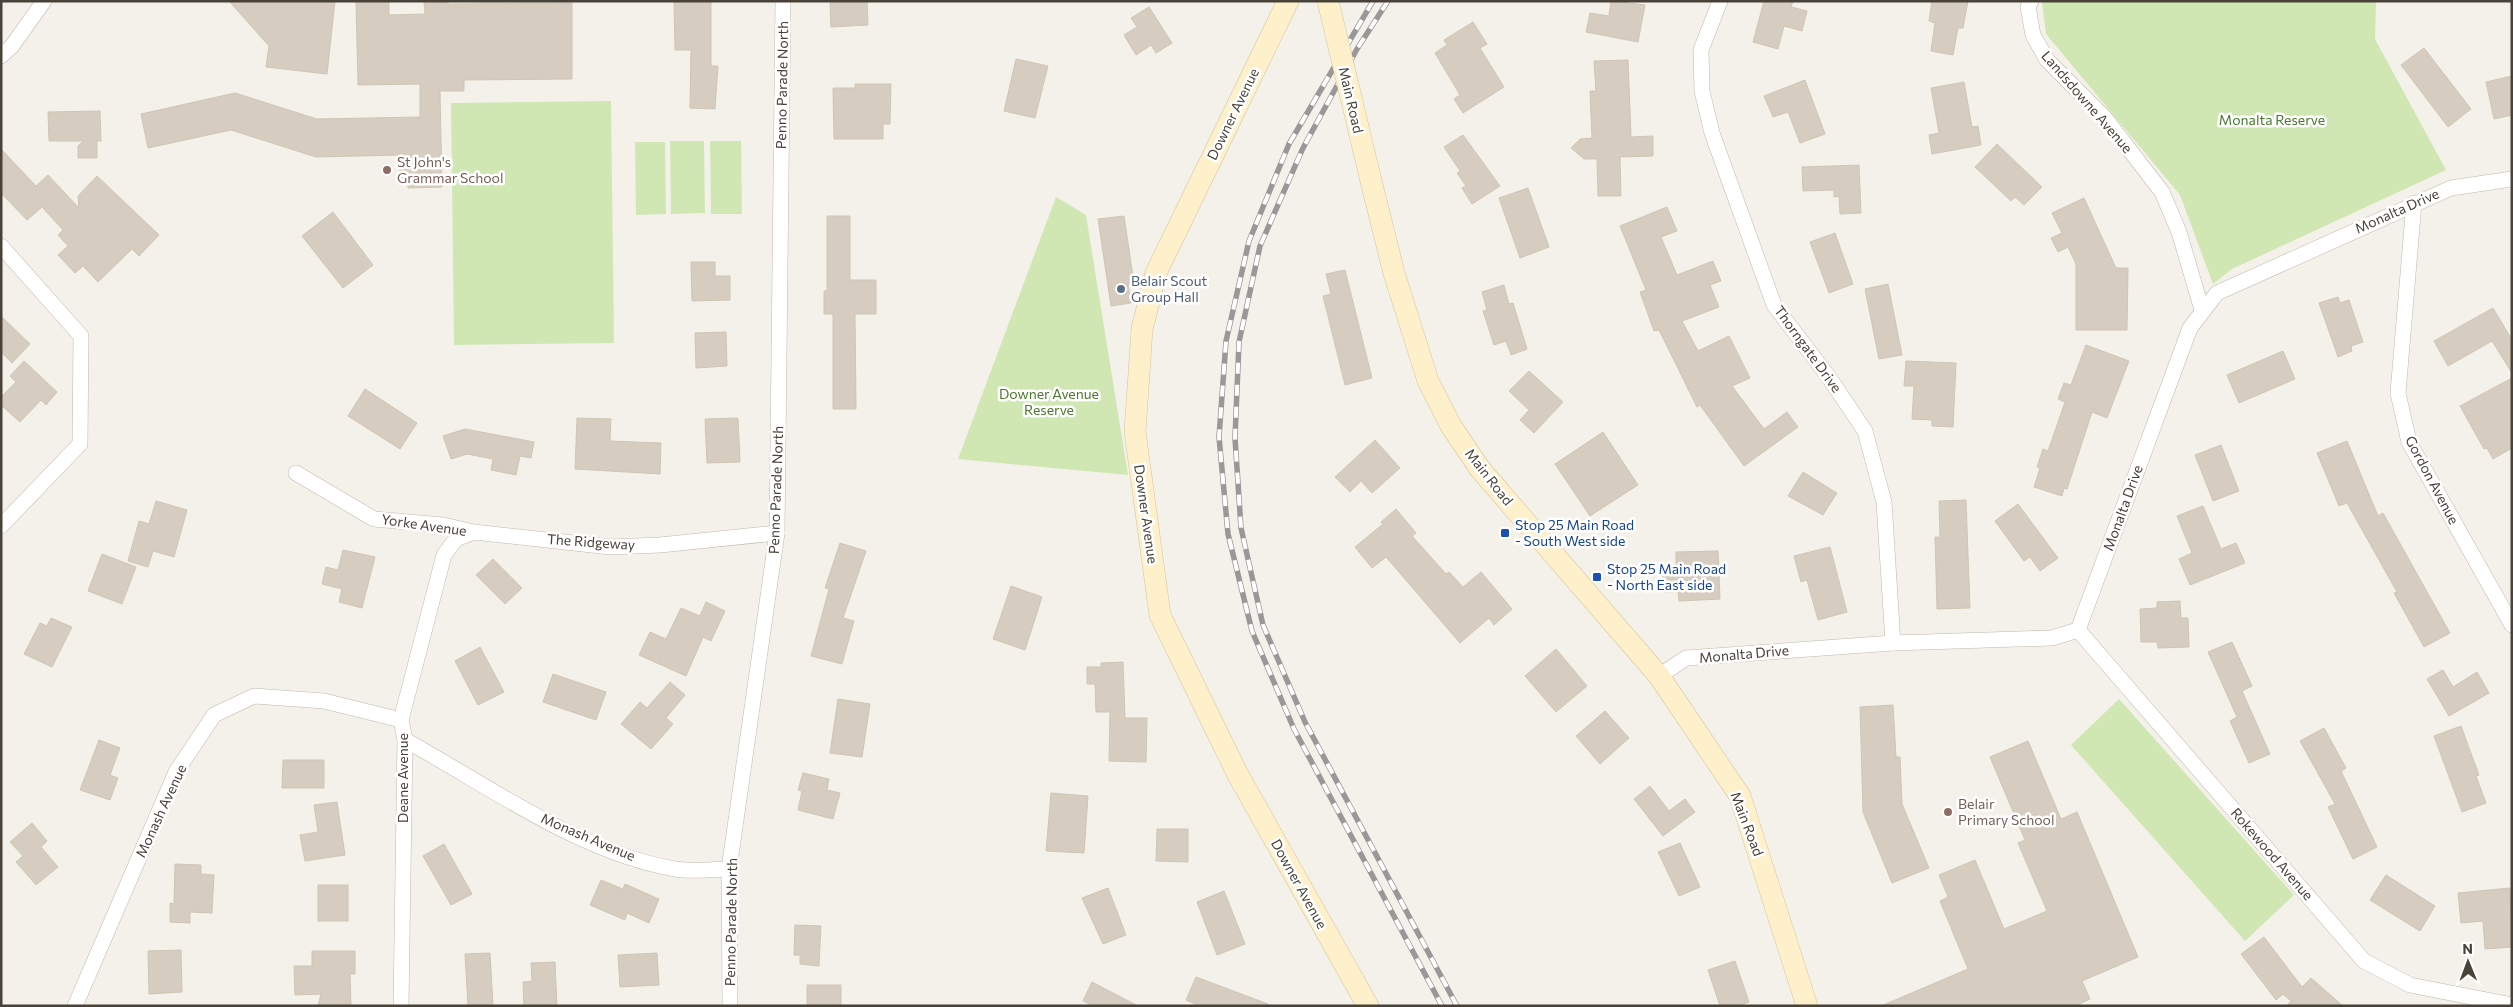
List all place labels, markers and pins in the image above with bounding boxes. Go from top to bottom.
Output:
place label: St John's Grammar School [397,153,504,186]
marker: St John's Grammar School [381,164,393,176]
place label: Belair Scout Group Hall [1131,272,1207,305]
marker: Belair Scout Group Hall [1115,283,1127,295]
place label: Stop 25 Main Road - South West side [1515,516,1634,549]
marker: Stop 25 Main Road - South West side [1499,527,1511,539]
place label: Stop 25 Main Road - North East side [1607,560,1726,593]
marker: Stop 25 Main Road - North East side [1591,571,1603,583]
place label: Belair Primary School [1958,795,2054,828]
marker: Belair Primary School [1942,806,1954,818]

